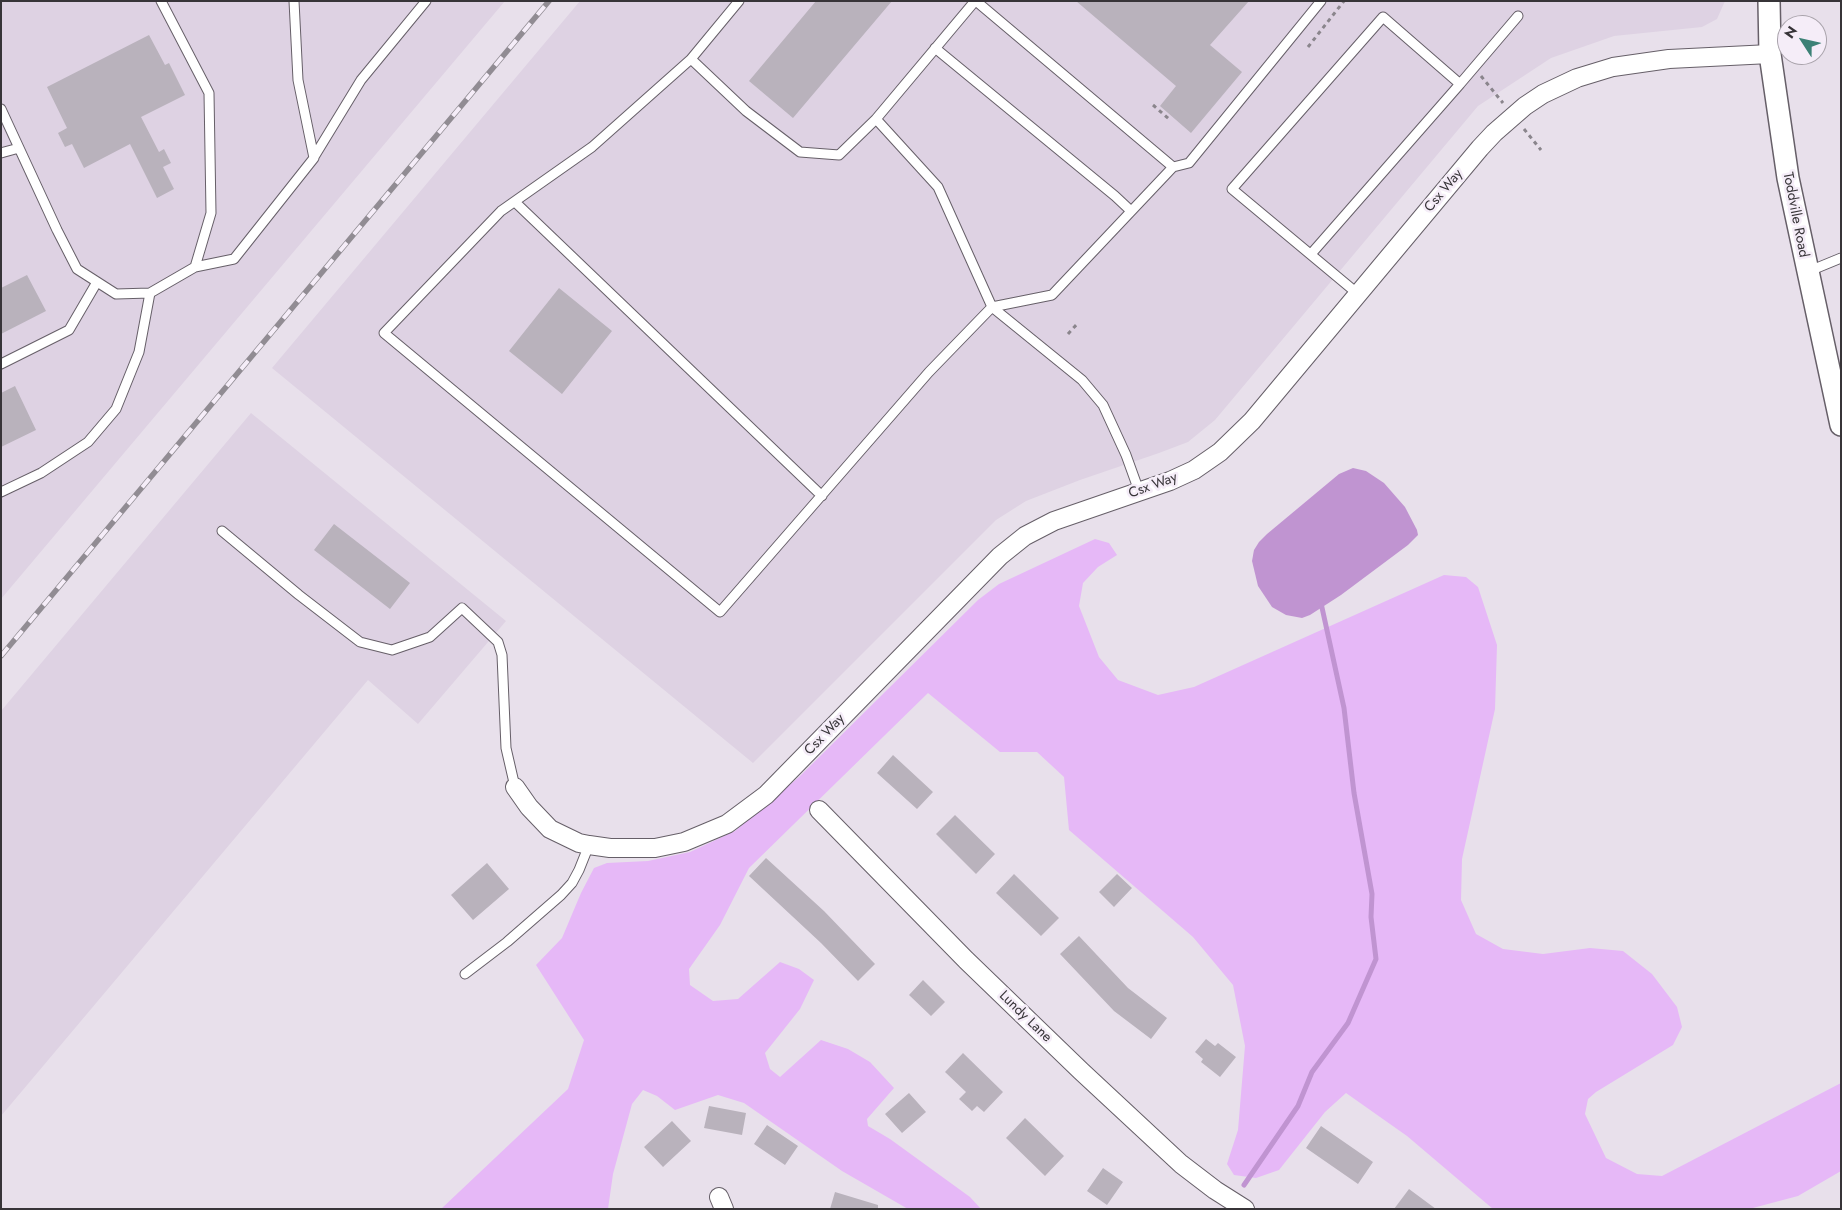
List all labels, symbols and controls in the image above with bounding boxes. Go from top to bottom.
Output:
north arrow [1777,15,1827,65]
text: N [1779,22,1802,42]
street label: Csx Way [1421,166,1467,216]
street label: Toddville Road [1778,171,1812,259]
street label: Csx Way [1126,469,1180,503]
street label: Csx Way [801,711,849,759]
street label: Lundy Lane [995,988,1055,1046]

